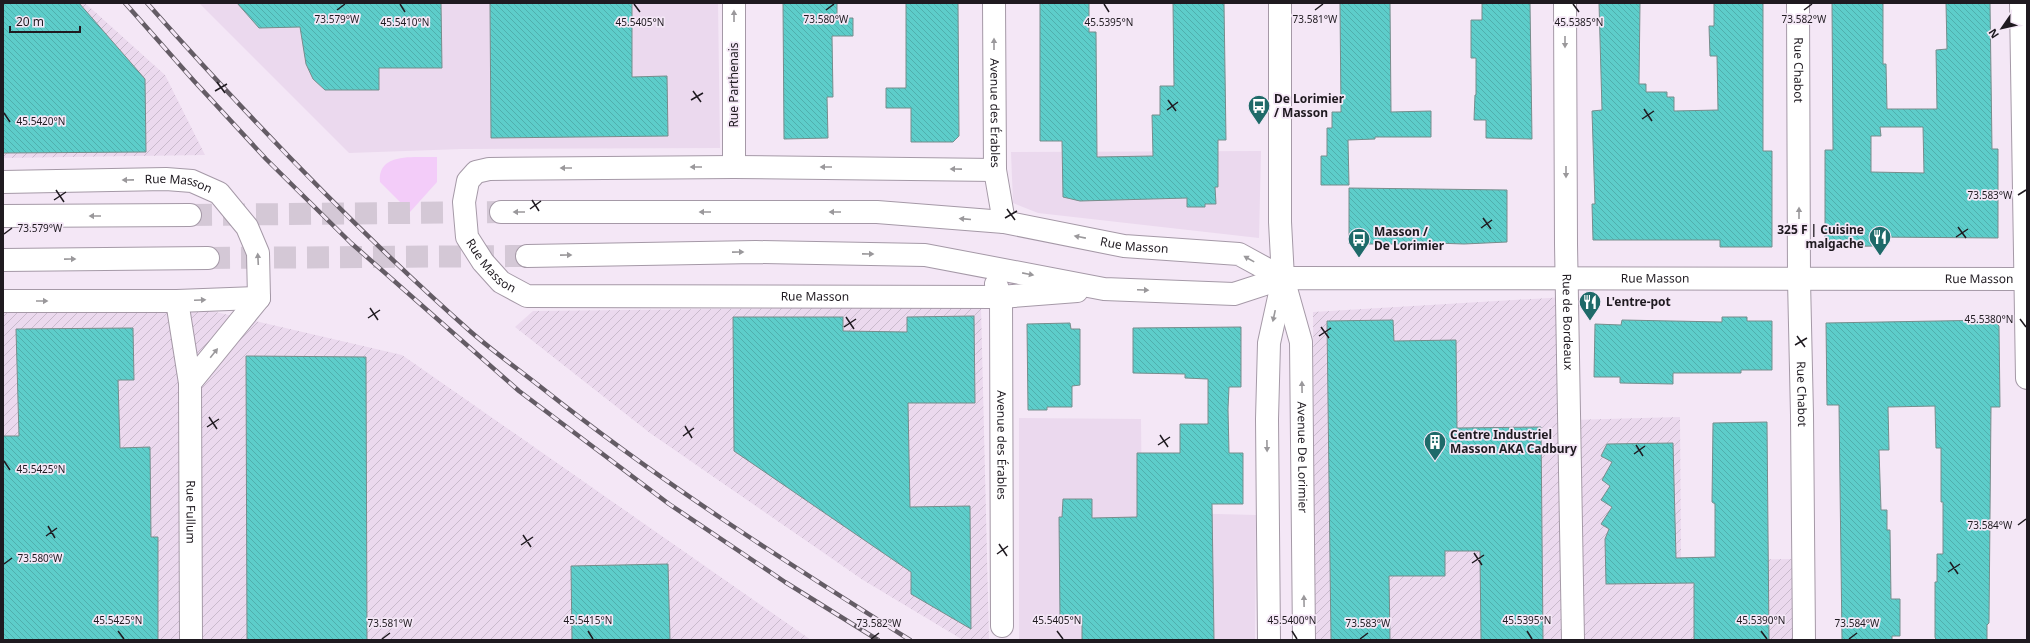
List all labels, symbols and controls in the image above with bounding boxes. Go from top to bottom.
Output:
scale bar [10,8,80,34]
north arrow [1982,8,2022,48]
one-way arrow [731,9,737,22]
text: 73.579°W [315,12,360,26]
text: 73.580°W [804,12,849,26]
text: 73.581°W [1293,12,1338,26]
text: 73.582°W [1782,12,1827,26]
text: 20 m [16,13,44,30]
text: 45.5410°N [381,15,429,29]
text: 45.5405°N [616,15,664,29]
text: 45.5395°N [1085,15,1133,29]
text: 45.5385°N [1555,15,1603,29]
text: N [1985,26,2002,42]
one-way arrow [1562,36,1568,49]
one-way arrow [991,37,997,50]
street label: Rue Chabot [1790,37,1807,103]
street label: Rue Parthenais [725,42,742,128]
street label: Avenue des Érables [986,58,1004,168]
place label: De Lorimier / Masson [1274,90,1345,121]
bus stop icon: De Lorimier / Masson [1246,93,1272,126]
text: 45.5420°N [17,114,65,128]
one-way arrow [689,164,702,170]
one-way arrow [819,164,832,170]
one-way arrow [559,165,572,171]
one-way arrow [949,166,962,172]
one-way arrow [1563,166,1569,179]
street label: Rue Masson [145,170,215,197]
one-way arrow [121,177,134,183]
text: 73.583°W [1968,188,2013,202]
one-way arrow [1796,206,1802,219]
one-way arrow [512,209,525,215]
one-way arrow [698,209,711,215]
one-way arrow [828,209,841,215]
one-way arrow [88,213,101,219]
one-way arrow [959,216,971,222]
text: 73.579°W [18,221,63,235]
place label: 325 F | Cuisine malgache [1777,221,1864,252]
place label: Masson / De Lorimier [1374,223,1445,254]
restaurant icon: 325 F | Cuisine malgache [1867,224,1893,257]
bus stop icon: Masson / De Lorimier [1346,226,1372,259]
street label: Rue Masson [1099,232,1169,257]
one-way arrow [1073,234,1086,240]
street label: Rue Masson [462,235,519,297]
one-way arrow [732,249,744,256]
one-way arrow [862,251,875,257]
one-way arrow [255,252,261,265]
one-way arrow [560,252,573,258]
one-way arrow [64,256,76,263]
one-way arrow [1243,256,1255,262]
street label: Rue Masson [1621,269,1689,287]
street label: Rue Masson [1945,270,2013,287]
one-way arrow [1022,271,1034,277]
street label: Rue de Bordeaux [1559,274,1577,371]
one-way arrow [1137,287,1150,293]
street label: Rue Masson [781,288,849,305]
restaurant icon: L'entre-pot [1577,289,1603,322]
place label: L'entre-pot [1606,293,1671,310]
one-way arrow [194,297,206,304]
one-way arrow [36,298,49,304]
one-way arrow [1271,310,1277,322]
text: 45.5380°N [1965,312,2013,326]
one-way arrow [210,348,219,358]
street label: Rue Chabot [1793,361,1811,427]
one-way arrow [1299,380,1305,393]
street label: Avenue des Érables [993,390,1011,500]
street label: Avenue De Lorimier [1294,401,1312,513]
place label: Centre Industriel Masson AKA Cadbury [1450,426,1577,457]
building icon: Centre Industriel Masson AKA Cadbury [1422,429,1448,462]
one-way arrow [1264,440,1270,453]
text: 45.5425°N [17,462,65,476]
street label: Rue Fullum [182,480,200,544]
text: 73.584°W [1968,518,2013,532]
text: 73.580°W [18,551,63,565]
one-way arrow [1301,594,1307,607]
text: 45.5425°N [94,613,142,627]
text: 45.5415°N [564,613,612,627]
text: 45.5405°N [1033,613,1081,627]
text: 45.5400°N [1268,613,1316,627]
text: 45.5395°N [1503,613,1551,627]
text: 45.5390°N [1737,613,1785,627]
text: 73.581°W [368,616,413,630]
text: 73.582°W [857,616,902,630]
text: 73.583°W [1346,616,1391,630]
text: 73.584°W [1835,616,1880,630]

